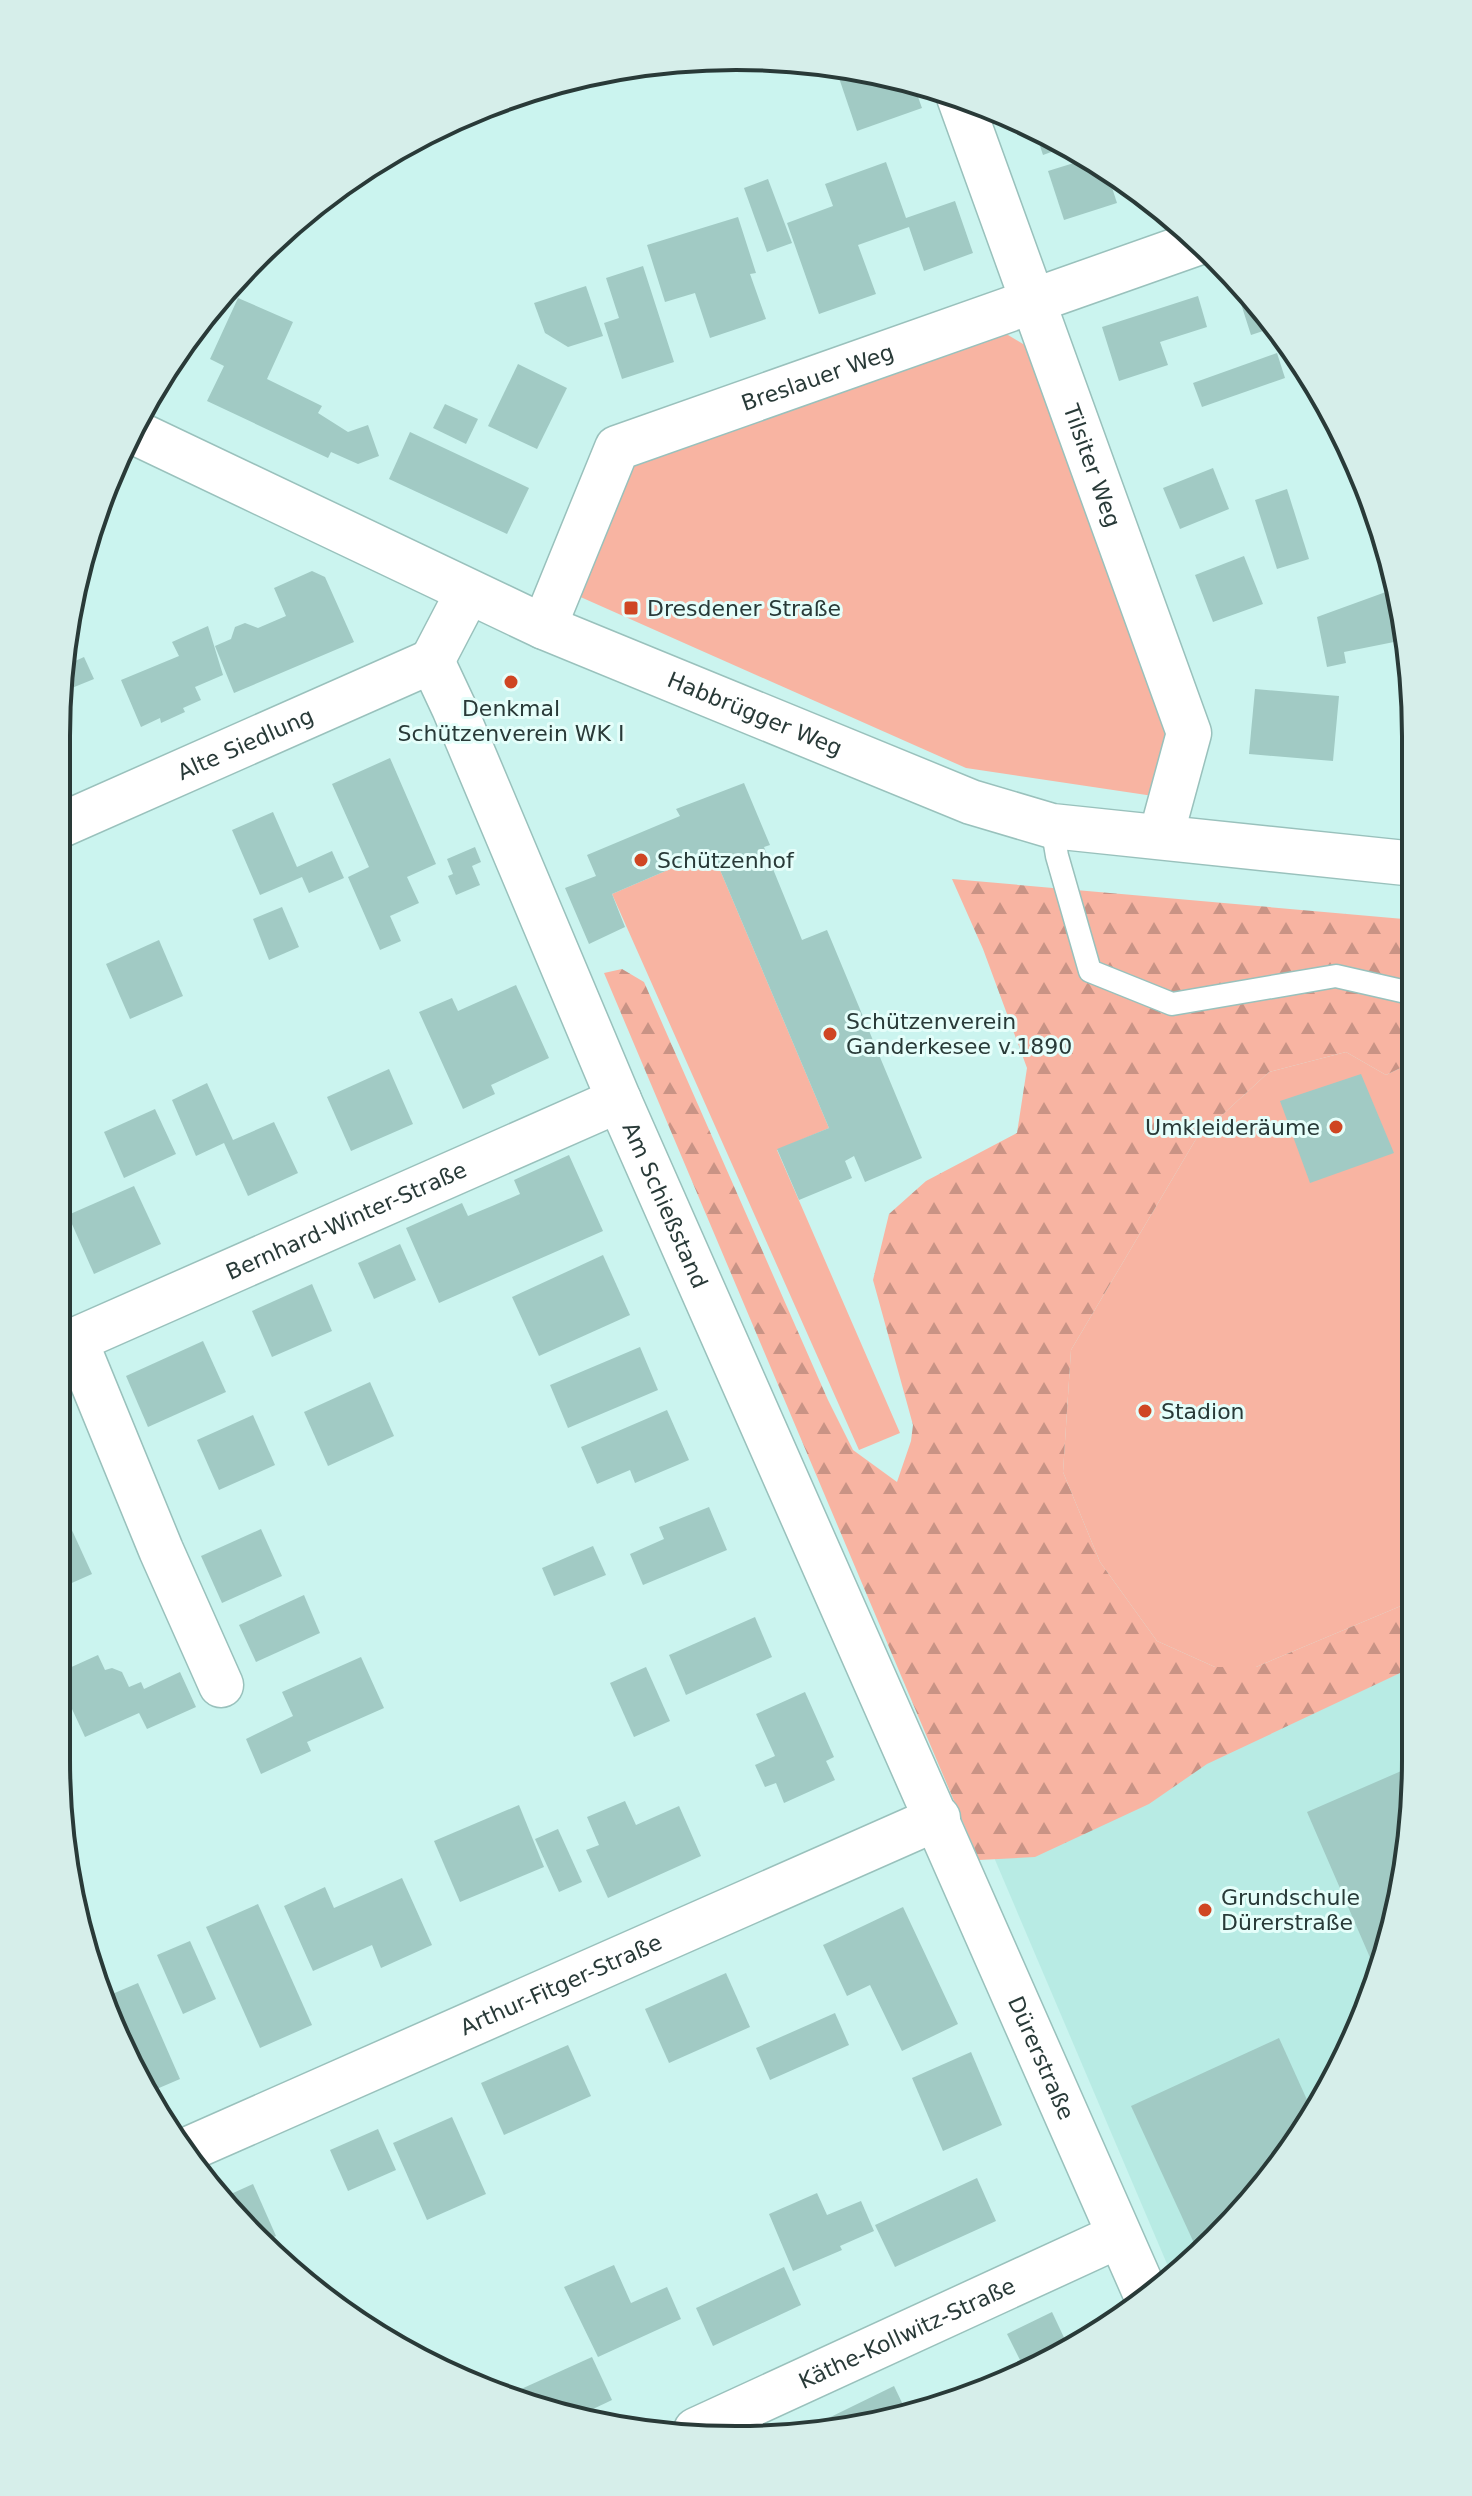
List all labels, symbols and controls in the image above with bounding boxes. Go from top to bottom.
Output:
street label: Breslauer Weg [738,339,897,416]
street label: Tilsiter Weg [1058,400,1126,531]
place label: Dresdener Straße [647,596,841,621]
marker: Dresdener Straße [622,599,640,617]
street label: Habbrügger Weg [664,667,846,761]
marker: Denkmal Schützenverein WK I [502,673,520,691]
place label: Denkmal Schützenverein WK I [398,696,624,746]
street label: Alte Siedlung [174,703,317,785]
place label: Schützenhof [657,848,795,873]
marker: Schützenhof [632,851,650,869]
place label: Schützenverein Ganderkesee v.1890 [846,1009,1072,1059]
marker: Schützenverein Ganderkesee v.1890 [821,1025,839,1043]
place label: Umkleideräume [1145,1115,1320,1140]
street label: Am Schießstand [617,1118,712,1292]
marker: Umkleideräume [1327,1118,1345,1136]
street label: Bernhard-Winter-Straße [222,1157,470,1285]
place label: Stadion [1161,1399,1245,1424]
marker: Stadion [1136,1402,1154,1420]
place label: Grundschule Dürerstraße [1221,1885,1360,1935]
marker: Grundschule Dürerstraße [1196,1901,1214,1919]
street label: Arthur-Fitger-Straße [456,1930,666,2040]
street label: Dürerstraße [1003,1993,1079,2123]
street label: Käthe-Kollwitz-Straße [795,2273,1019,2394]

